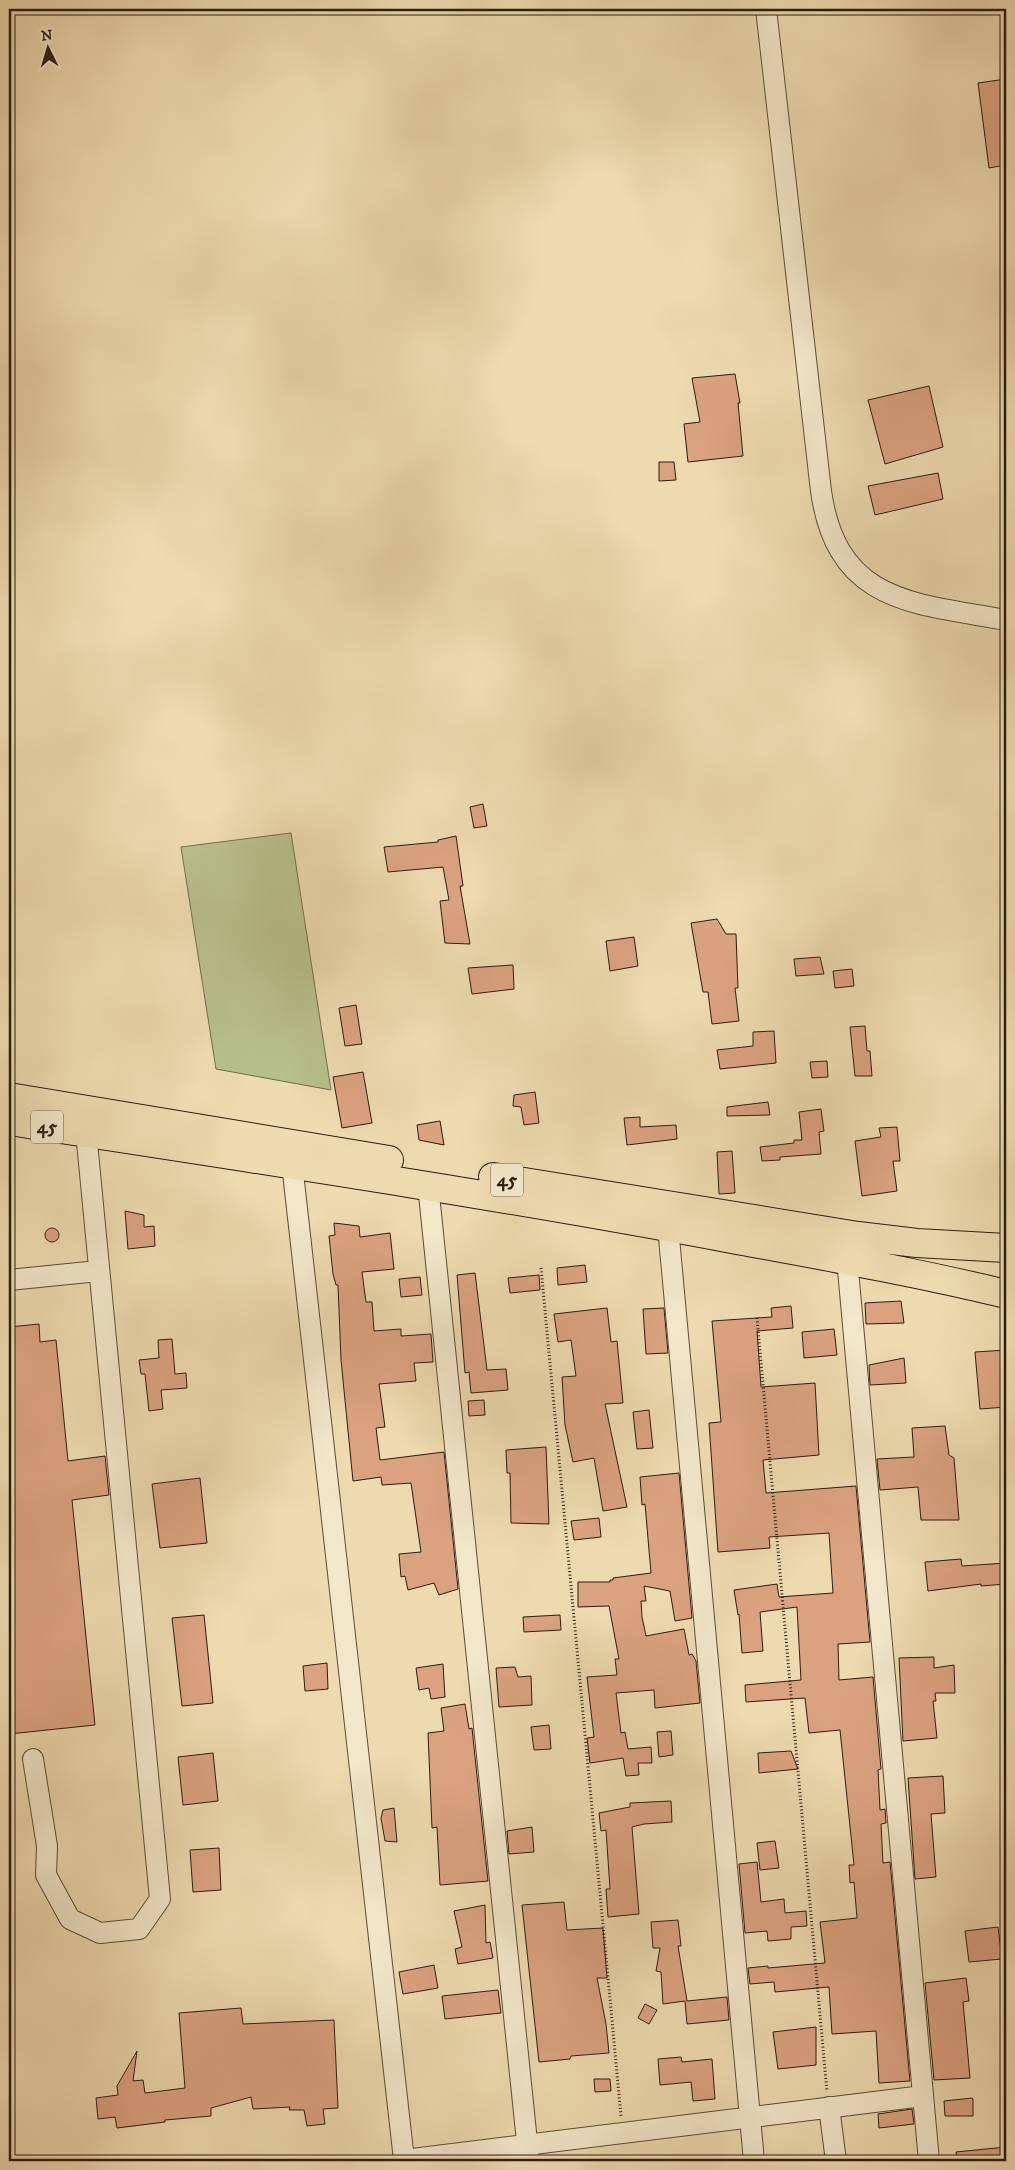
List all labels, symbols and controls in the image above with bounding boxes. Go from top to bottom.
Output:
north arrow [22,22,72,72]
text: N [40,27,54,46]
road number: 45 [31,1110,63,1144]
road number: 45 [491,1164,523,1196]

